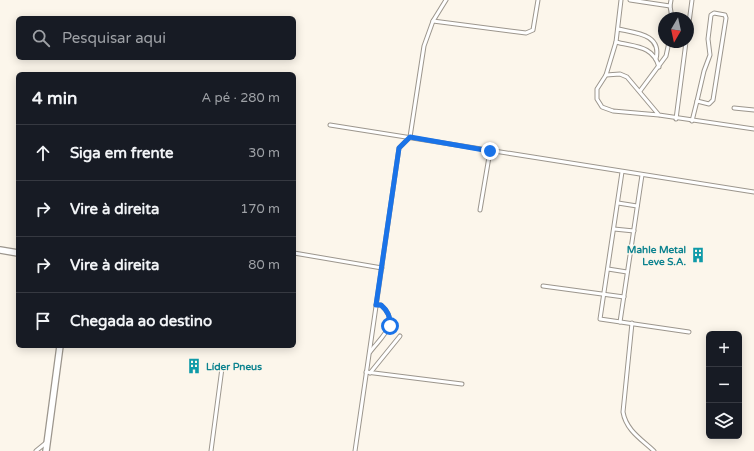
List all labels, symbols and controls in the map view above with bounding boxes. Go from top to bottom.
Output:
north arrow [658,12,694,48]
search box [16,16,296,60]
icon: search [30,27,52,49]
text: Pesquisar aqui [62,29,166,47]
text: 4 min [32,88,77,109]
text: A pé · 280 m [201,90,280,106]
icon: ahead [32,142,54,164]
route end [481,142,499,160]
text: Siga em frente [70,144,174,162]
text: 30 m [248,145,280,161]
icon: right [32,198,54,220]
text: Vire à direita [70,200,159,218]
text: 170 m [240,201,280,217]
place label: Mahle Metal Leve S.A. [627,244,686,268]
building icon: Mahle Metal Leve S.A. [689,246,707,264]
icon: right [32,254,54,276]
text: Vire à direita [70,256,159,274]
text: 80 m [248,257,280,273]
icon: arrive [32,310,54,332]
text: Chegada ao destino [70,312,212,330]
route start [381,317,399,335]
map controls [706,331,742,439]
button: + [706,331,742,367]
building icon: Líder Pneus [185,357,203,375]
place label: Líder Pneus [206,361,262,373]
button: − [706,367,742,403]
button: layers [706,403,742,439]

